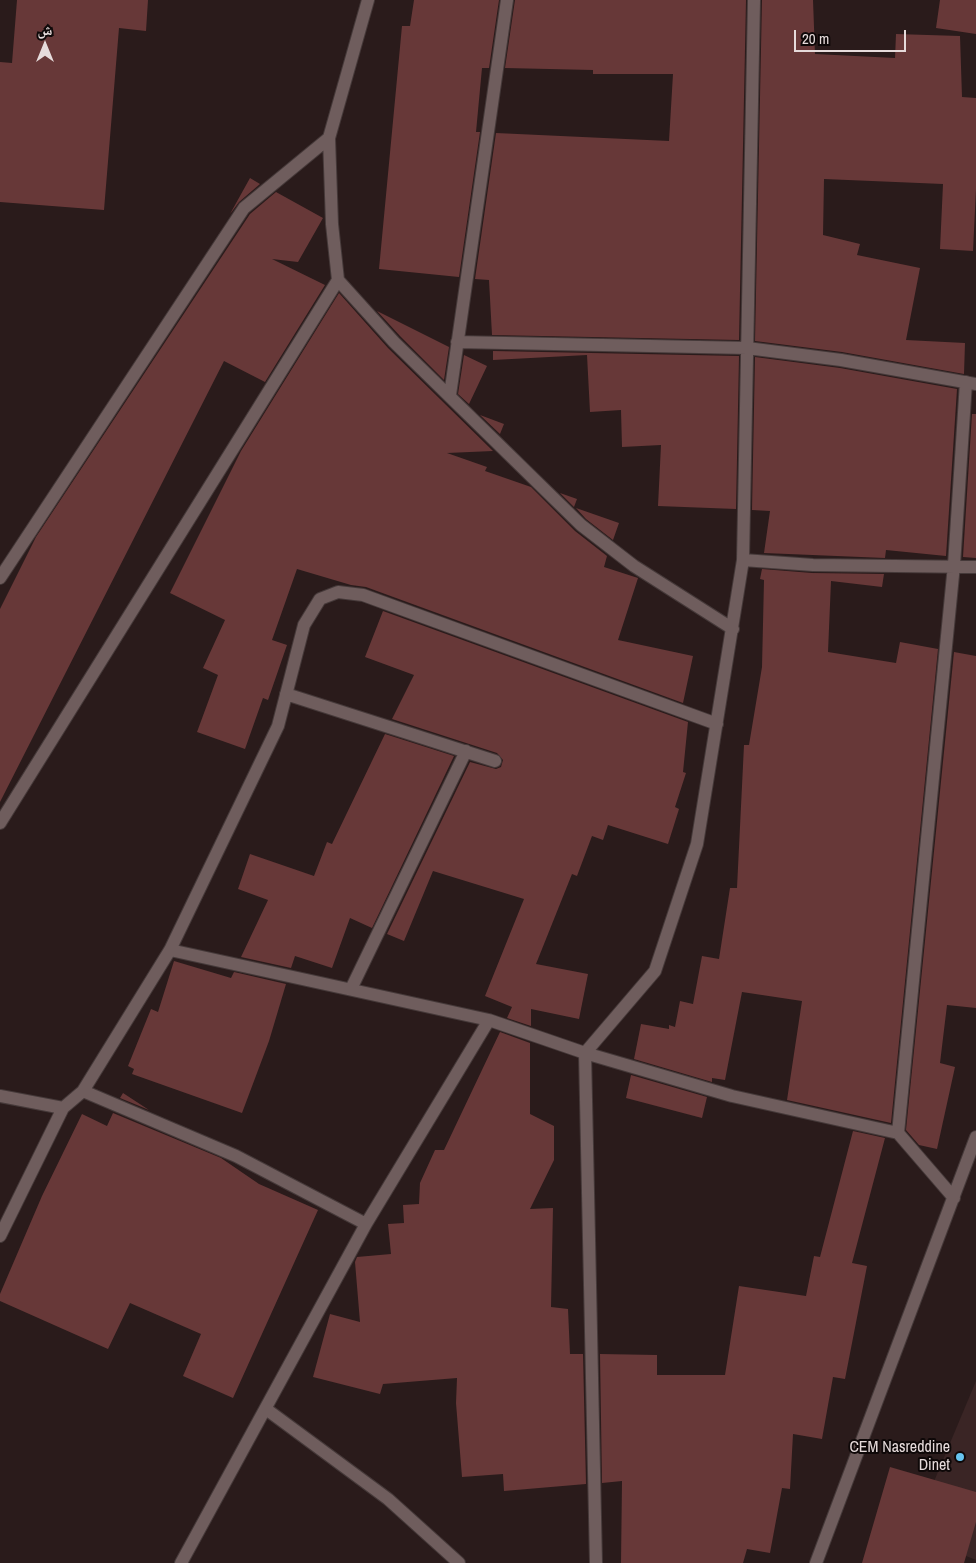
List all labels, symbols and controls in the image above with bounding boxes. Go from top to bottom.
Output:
north arrow [20,20,70,70]
scale bar [796,20,908,52]
text: ش [38,21,52,39]
text: 20 m [802,28,829,49]
place label: CEM Nasreddine Dinet [849,1438,950,1476]
marker: CEM Nasreddine Dinet [954,1451,966,1463]

